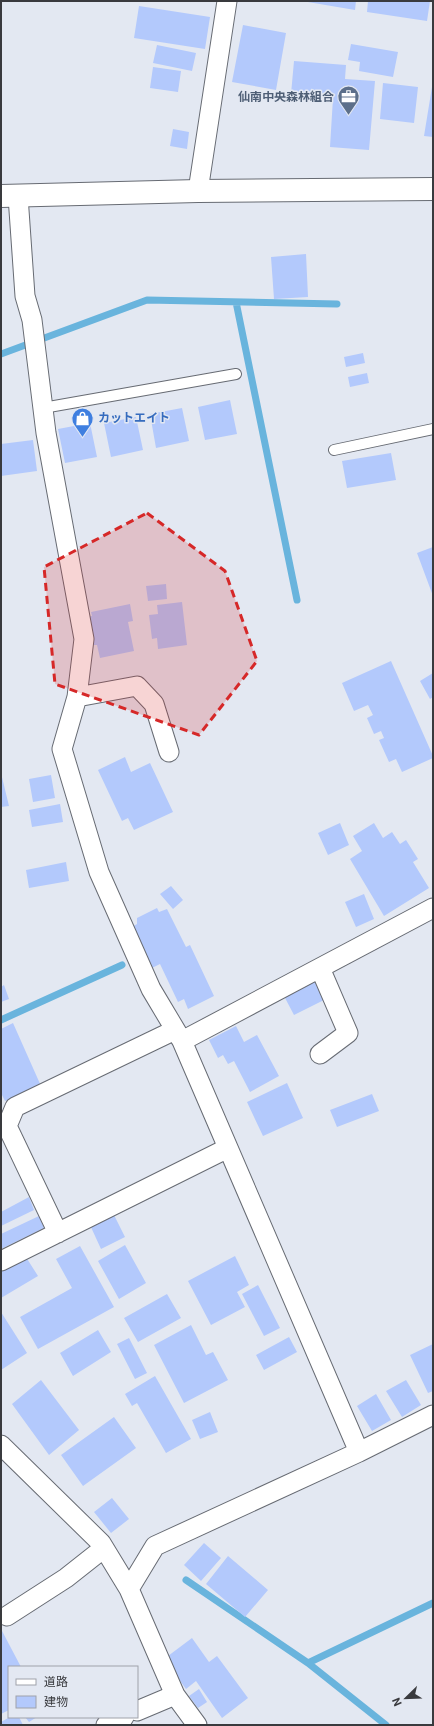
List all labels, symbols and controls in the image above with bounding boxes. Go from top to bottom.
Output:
office icon: 仙南中央森林組合 [336,84,362,117]
place label: 仙南中央森林組合 [238,90,334,104]
shop icon: カットエイト [70,405,96,438]
place label: カットエイト [98,411,170,425]
legend [8,1666,138,1718]
text: 道路 [44,1675,68,1689]
north arrow [386,1678,426,1718]
text: 建物 [44,1695,68,1709]
text: N [390,1695,405,1708]

